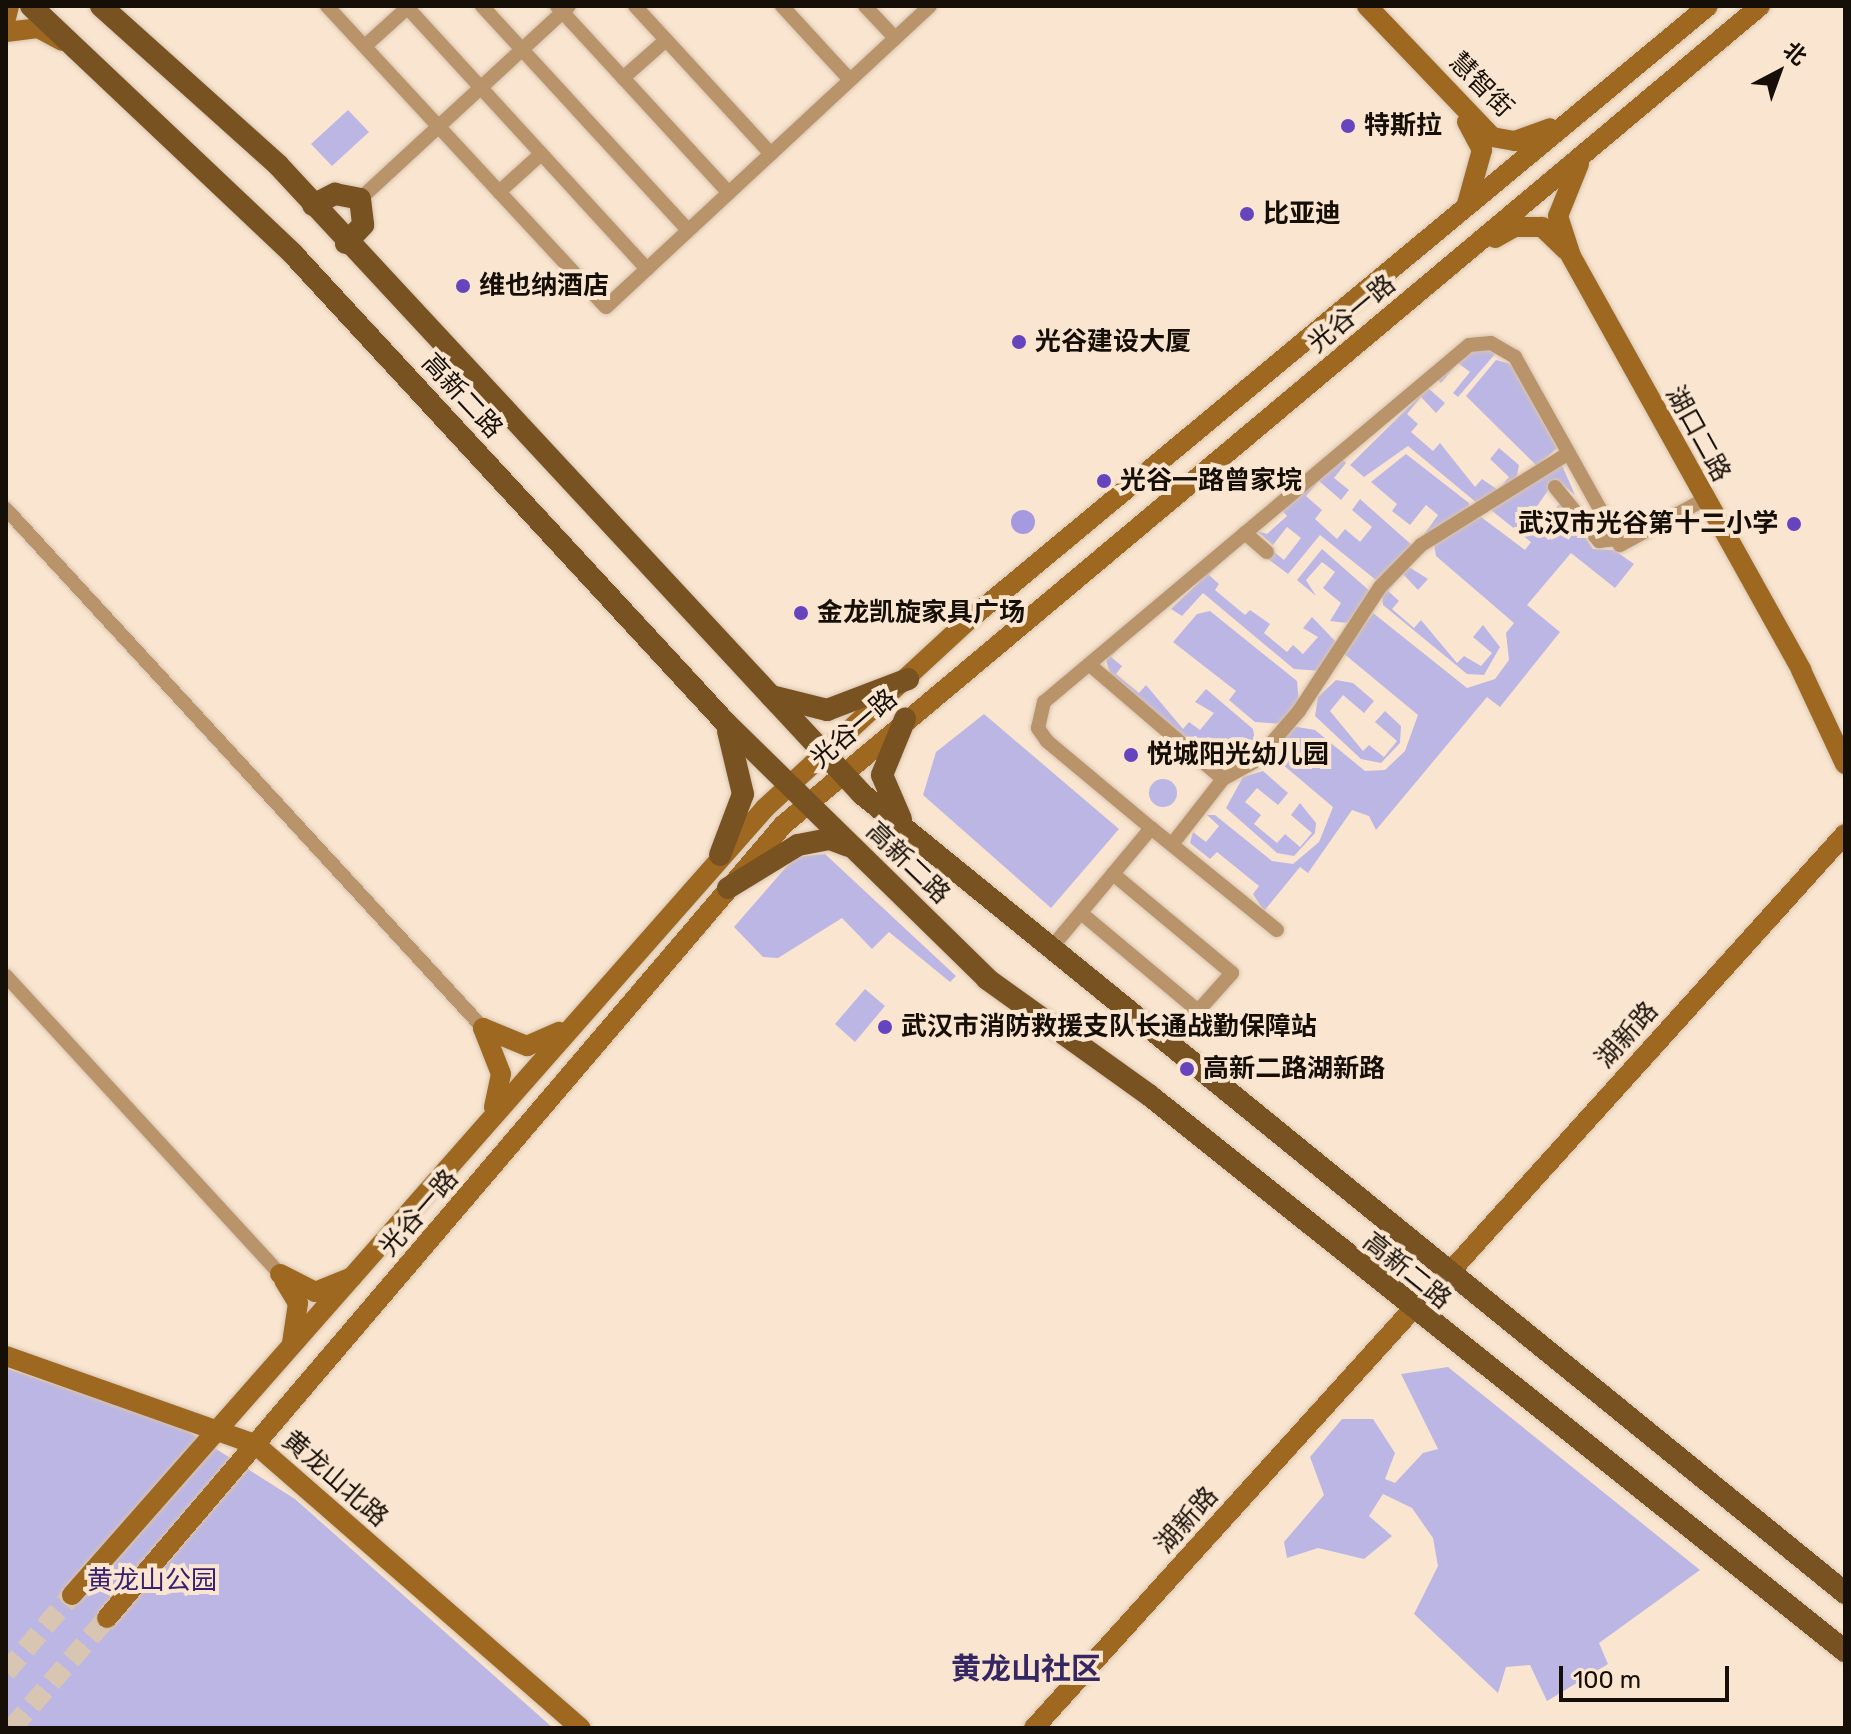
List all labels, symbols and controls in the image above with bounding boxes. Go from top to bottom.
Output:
north arrow [1739,32,1819,112]
text: 北 [1778,36,1812,71]
street label: 慧智街 [1442,46,1520,124]
place label: 特斯拉 [1364,110,1442,142]
marker: 特斯拉 [1339,117,1357,135]
place label: 比亚迪 [1263,198,1341,230]
marker: 比亚迪 [1238,205,1256,223]
street label: 光谷一路 [1302,269,1402,359]
place label: 维也纳酒店 [479,270,609,302]
marker: 维也纳酒店 [454,277,472,295]
place label: 光谷建设大厦 [1035,326,1191,358]
marker: 光谷建设大厦 [1010,333,1028,351]
street label: 高新二路 [415,347,509,445]
street label: 湖口二路 [1659,381,1737,487]
place label: 光谷一路曾家垸 [1120,465,1302,497]
marker: 光谷一路曾家垸 [1095,472,1113,490]
place label: 武汉市光谷第十二小学 [1518,508,1778,540]
marker: 武汉市光谷第十二小学 [1785,515,1803,533]
place label: 金龙凯旋家具广场 [817,597,1025,629]
marker: 金龙凯旋家具广场 [792,604,810,622]
street label: 光谷一路 [805,683,903,775]
place label: 悦城阳光幼儿园 [1147,739,1329,771]
marker: 悦城阳光幼儿园 [1122,746,1140,764]
street label: 高新二路 [860,816,956,910]
street label: 湖新路 [1589,996,1665,1074]
place label: 武汉市消防救援支队长通战勤保障站 [901,1011,1317,1043]
marker: 武汉市消防救援支队长通战勤保障站 [876,1018,894,1036]
place label: 高新二路湖新路 [1203,1053,1385,1085]
marker: 高新二路湖新路 [1178,1060,1196,1078]
street label: 光谷一路 [373,1164,465,1262]
street label: 高新二路 [1357,1226,1457,1316]
street label: 黄龙山北路 [276,1425,394,1533]
street label: 湖新路 [1149,1481,1225,1559]
park label: 黄龙山公园 [87,1565,217,1597]
scale bar [1563,1650,1733,1700]
district label: 黄龙山社区 [951,1651,1101,1687]
text: 100 m [1573,1666,1641,1694]

